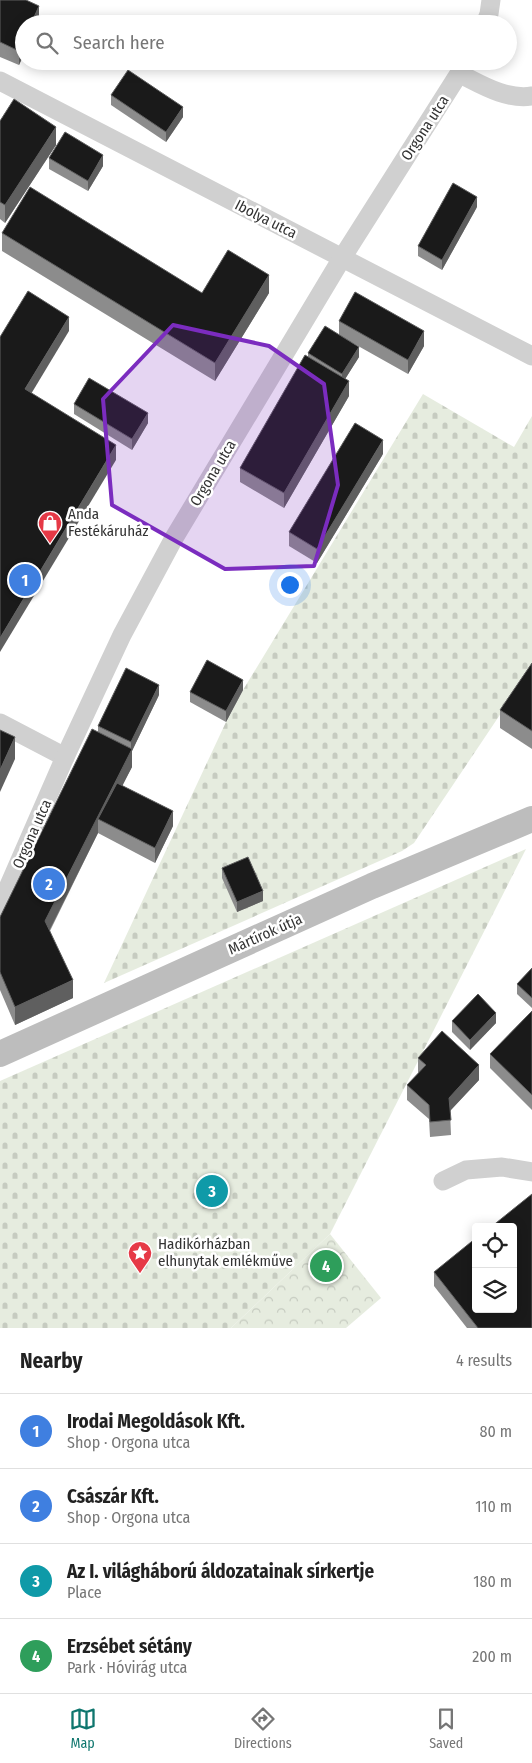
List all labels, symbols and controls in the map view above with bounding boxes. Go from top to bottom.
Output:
search box [15,15,517,70]
icon: search [33,29,61,57]
text: Search here [73,31,165,54]
street label: Orgona utca [397,92,453,164]
street label: Ibolya utca [232,196,300,242]
street label: Orgona utca [186,437,240,509]
place label: Anda Festékáruház [68,505,148,540]
shop icon: Anda Festékáruház [37,510,63,544]
pin: 1 [9,561,41,599]
your location [277,572,303,598]
street label: Orgona utca [9,797,55,871]
pin: 2 [33,865,65,903]
street label: Mártírok útja [225,910,305,958]
pin: 3 [196,1172,228,1210]
map controls [472,1223,517,1313]
button: locate [472,1223,517,1268]
place label: Hadikórházban elhunytak emlékműve [158,1235,293,1270]
place icon: Hadikórházban elhunytak emlékműve [127,1240,153,1274]
pin: 4 [310,1247,342,1285]
button: layers [472,1268,517,1313]
text: Nearby [20,1348,82,1374]
text: 4 results [456,1351,512,1370]
text: Irodai Megoldások Kft. [67,1410,245,1433]
text: 1 [33,1422,39,1441]
text: 80 m [480,1422,512,1441]
text: Shop · Orgona utca [67,1433,190,1452]
text: Császár Kft. [67,1485,159,1508]
text: 2 [32,1497,40,1516]
text: 110 m [475,1497,512,1516]
text: Shop · Orgona utca [67,1508,190,1527]
text: Az I. világháború áldozatainak sírkertje [67,1560,374,1583]
text: 3 [32,1572,40,1591]
text: 180 m [473,1572,512,1591]
text: Place [67,1583,102,1602]
text: Erzsébet sétány [67,1635,192,1658]
text: 4 [32,1647,40,1666]
text: 200 m [472,1647,512,1666]
text: Park · Hóvirág utca [67,1658,187,1677]
tab: Map [69,1705,97,1752]
tab: Directions [234,1705,292,1752]
tab: Saved [429,1705,463,1752]

